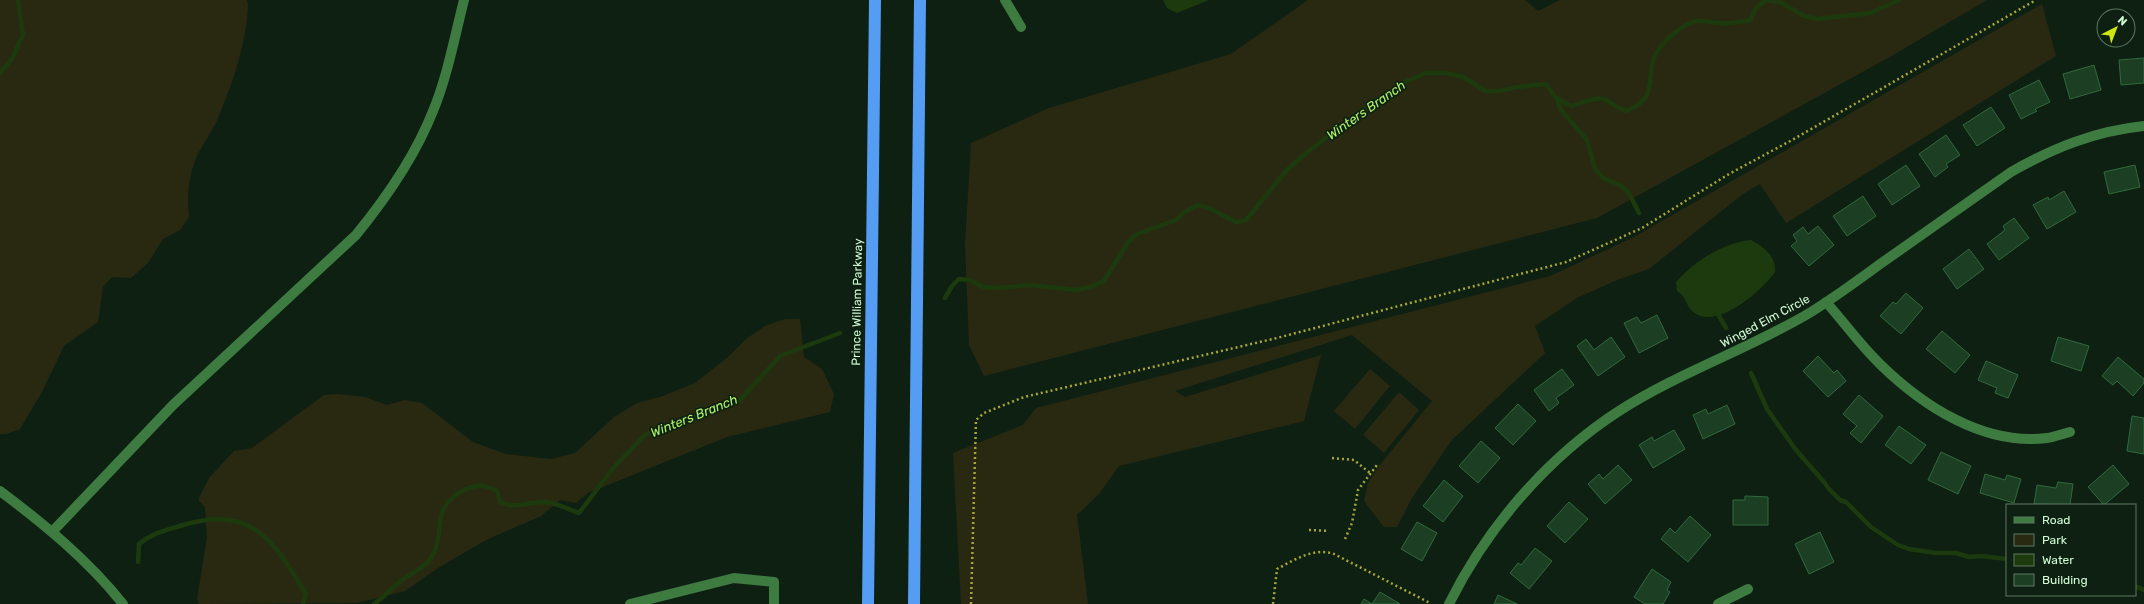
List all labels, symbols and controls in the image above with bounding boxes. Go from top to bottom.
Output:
north arrow [2096,8,2136,48]
text: N [2115,13,2130,28]
water label: Winters Branch [1324,77,1408,143]
street label: Prince William Parkway [849,238,865,366]
street label: Winged Elm Circle [1718,291,1812,350]
water label: Winters Branch [648,392,740,440]
legend [2006,504,2136,596]
text: Road [2042,513,2070,527]
text: Park [2042,533,2068,547]
text: Water [2042,553,2074,567]
text: Building [2042,573,2088,587]

